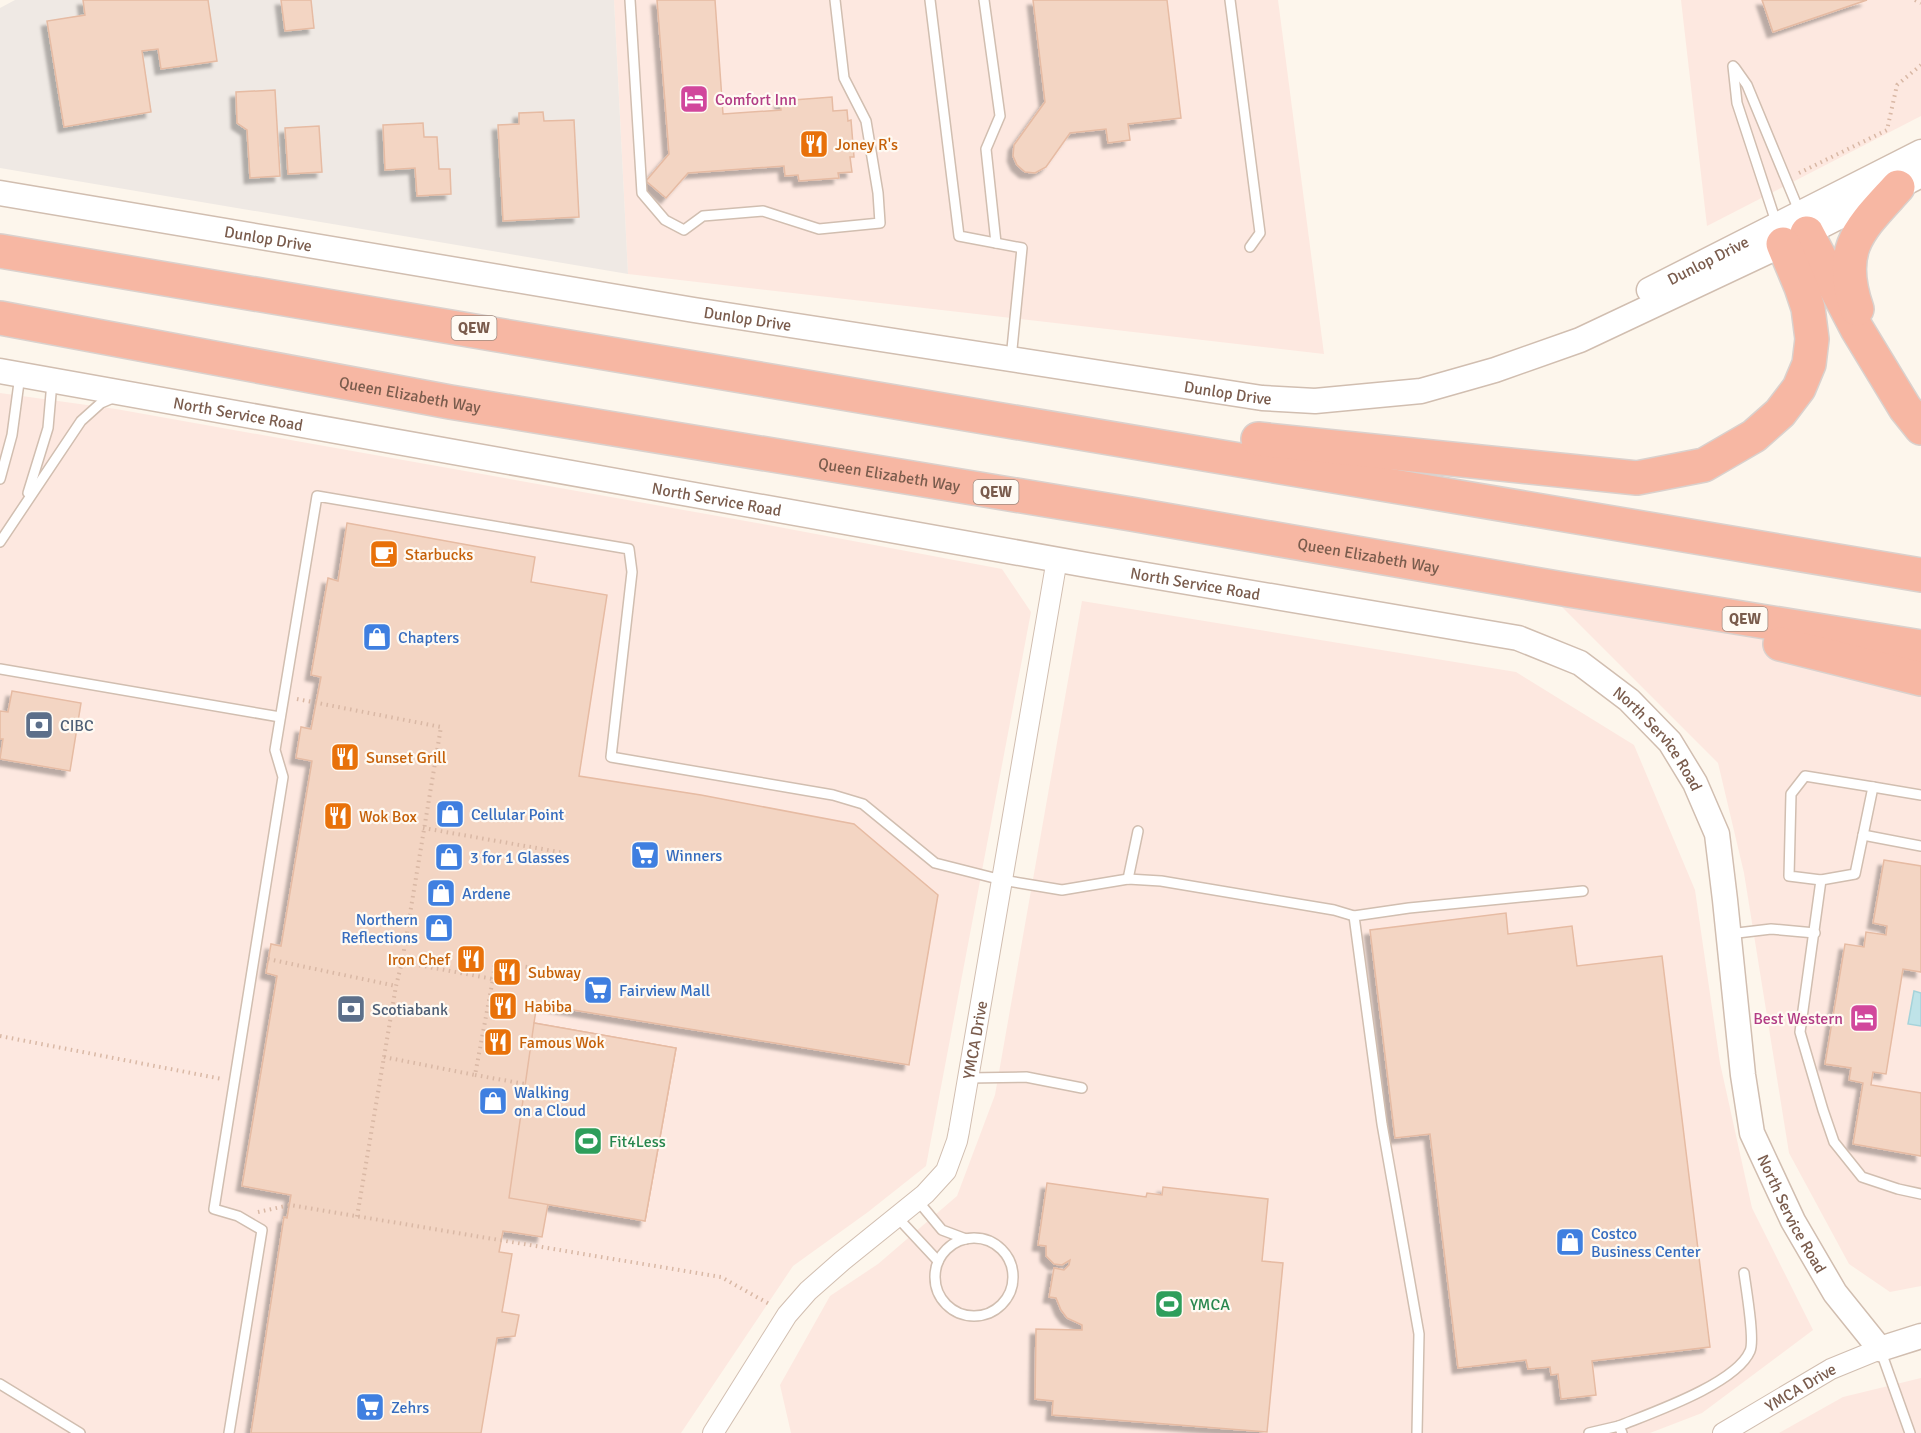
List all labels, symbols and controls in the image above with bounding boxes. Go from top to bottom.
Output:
hotel icon: Comfort Inn [678,83,710,115]
place label: Comfort Inn [715,90,797,110]
restaurant icon: Joney R's [798,128,830,160]
place label: Joney R's [835,135,898,155]
street label: Dunlop Drive [223,222,313,256]
street label: Dunlop Drive [1664,232,1752,290]
street label: Dunlop Drive [702,303,793,336]
road number: QEW [452,316,496,340]
street label: Queen Elizabeth Way [337,373,483,418]
street label: Dunlop Drive [1182,377,1272,410]
street label: North Service Road [172,393,304,436]
street label: Queen Elizabeth Way [817,454,962,497]
street label: North Service Road [650,479,783,521]
road number: QEW [974,480,1018,504]
street label: Queen Elizabeth Way [1296,534,1441,578]
cafe icon: Starbucks [368,538,400,570]
place label: Starbucks [405,545,473,565]
street label: North Service Road [1129,564,1262,605]
road number: QEW [1722,607,1768,631]
shop icon: Chapters [361,621,393,653]
place label: Chapters [398,628,459,648]
street label: North Service Road [1609,682,1706,794]
bank icon: CIBC [23,709,55,741]
place label: CIBC [60,716,94,736]
restaurant icon: Sunset Grill [329,741,361,773]
place label: Sunset Grill [366,748,447,768]
shop icon: Cellular Point [434,798,466,830]
restaurant icon: Wok Box [322,800,354,832]
place label: Cellular Point [471,805,565,825]
place label: Wok Box [359,807,418,827]
supermarket icon: Winners [629,839,661,871]
shop icon: 3 for 1 Glasses [433,841,465,873]
place label: Winners [666,846,722,866]
place label: 3 for 1 Glasses [470,848,569,868]
shop icon: Ardene [425,877,457,909]
place label: Ardene [462,884,511,904]
place label: Northern Reflections [341,910,418,948]
shop icon: Northern Reflections [423,912,455,944]
restaurant icon: Iron Chef [455,943,487,975]
place label: Iron Chef [387,950,451,970]
restaurant icon: Subway [491,956,523,988]
place label: Subway [528,963,581,983]
supermarket icon: Fairview Mall [582,974,614,1006]
place label: Fairview Mall [619,981,711,1001]
restaurant icon: Habiba [487,990,519,1022]
bank icon: Scotiabank [335,993,367,1025]
place label: Habiba [524,997,572,1017]
street label: YMCA Drive [959,999,992,1081]
place label: Scotiabank [372,1000,448,1020]
hotel icon: Best Western [1848,1002,1880,1034]
place label: Best Western [1753,1009,1843,1029]
restaurant icon: Famous Wok [482,1026,514,1058]
place label: Famous Wok [519,1033,605,1053]
place label: Walking on a Cloud [514,1083,586,1121]
shop icon: Walking on a Cloud [477,1085,509,1117]
sports icon: Fit4Less [572,1125,604,1157]
place label: Fit4Less [609,1132,666,1152]
street label: North Service Road [1752,1151,1830,1277]
place label: Costco Business Center [1591,1224,1701,1262]
shop icon: Costco Business Center [1554,1226,1586,1258]
sports icon: YMCA [1153,1288,1185,1320]
place label: YMCA [1190,1295,1230,1315]
street label: YMCA Drive [1762,1359,1839,1417]
supermarket icon: Zehrs [354,1391,386,1423]
place label: Zehrs [391,1398,429,1418]

